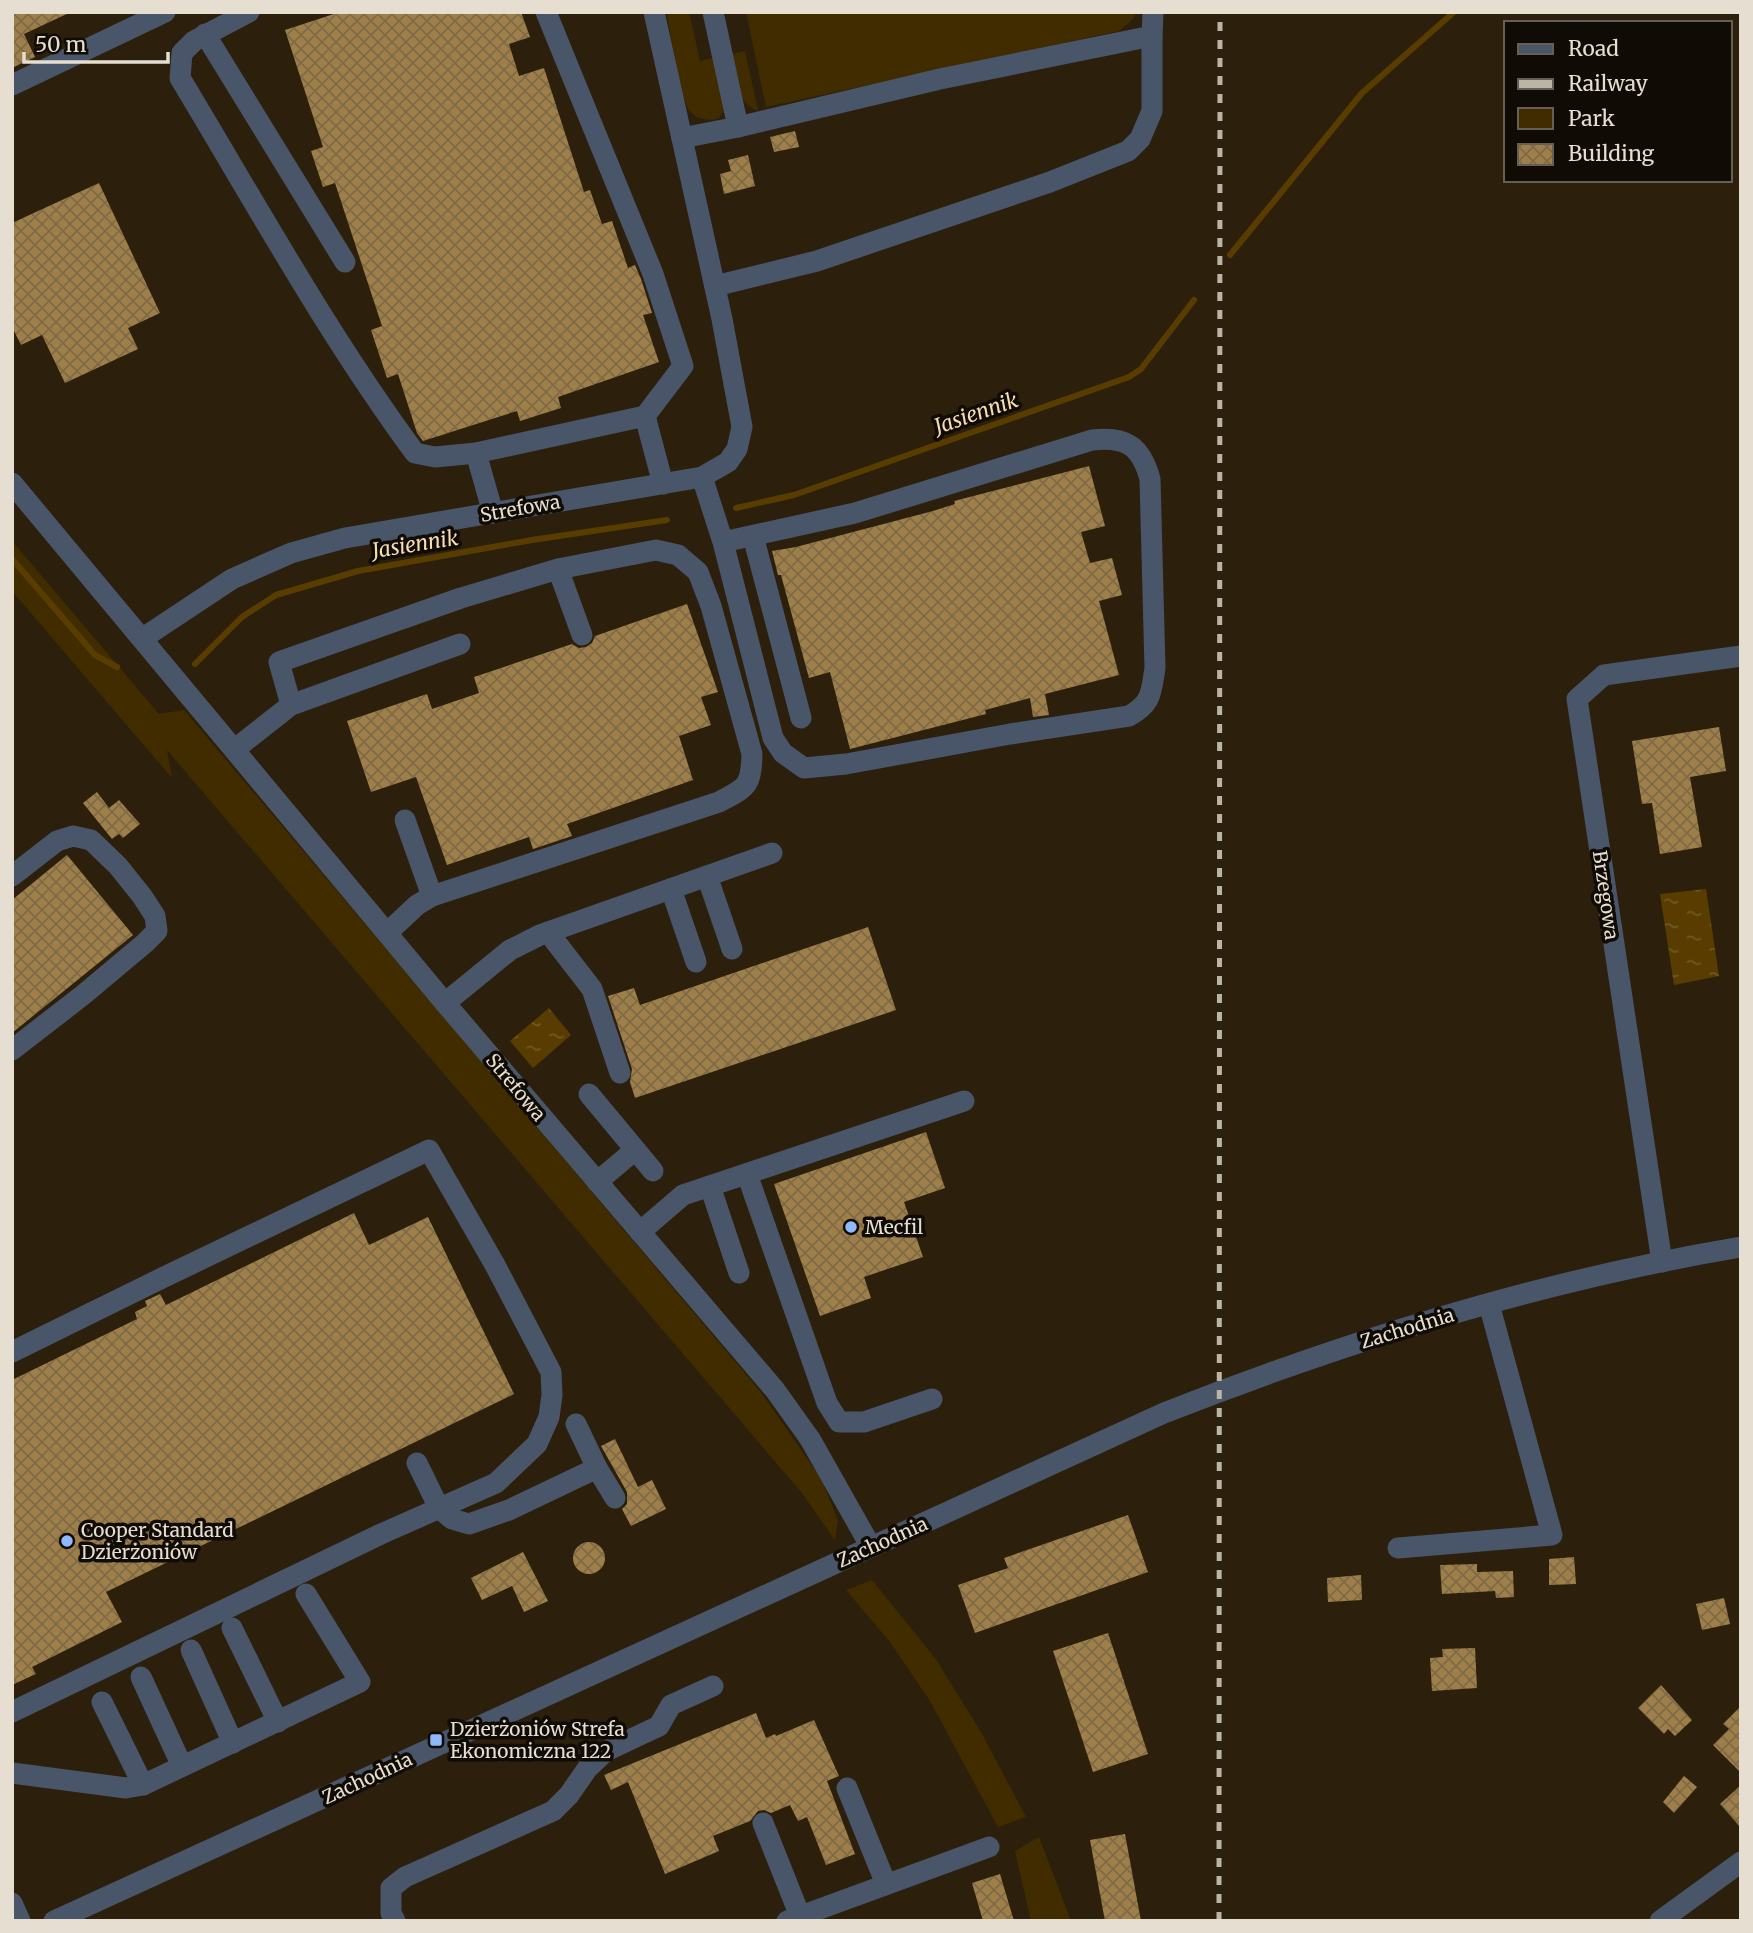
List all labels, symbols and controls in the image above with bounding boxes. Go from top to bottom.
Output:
scale bar [24,21,168,65]
legend [1504,21,1732,182]
text: 50 m [35,31,86,58]
text: Road [1568,35,1619,62]
text: Railway [1568,70,1649,97]
text: Park [1568,105,1615,132]
text: Building [1568,140,1655,167]
water label: Jasiennik [929,386,1022,441]
street label: Strefowa [478,489,562,527]
water label: Jasiennik [368,524,460,564]
street label: Brzegowa [1588,849,1624,941]
street label: Strefowa [481,1048,551,1126]
place label: Mecfil [865,1215,923,1239]
marker: Mecfil [843,1219,859,1235]
street label: Zachodnia [1357,1302,1457,1354]
street label: Zachodnia [833,1511,931,1573]
place label: Cooper Standard Dzierżoniów [81,1518,234,1564]
marker: Cooper Standard Dzierżoniów [59,1533,75,1549]
place label: Dzierżoniów Strefa Ekonomiczna 122 [450,1717,625,1763]
marker: Dzierżoniów Strefa Ekonomiczna 122 [428,1732,444,1748]
street label: Zachodnia [318,1747,416,1809]

